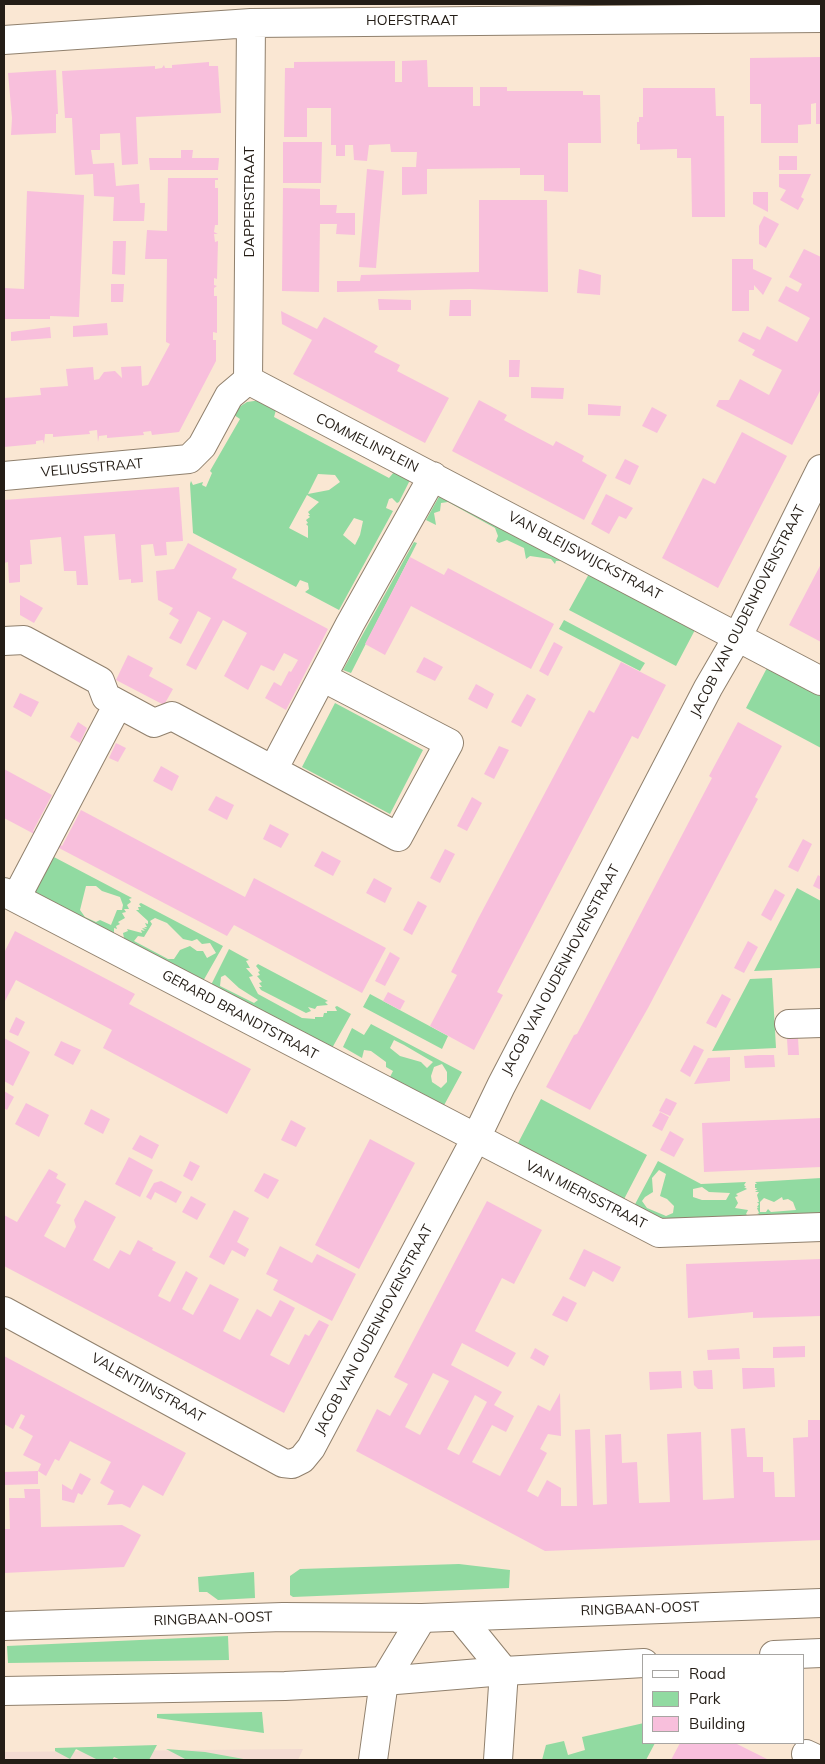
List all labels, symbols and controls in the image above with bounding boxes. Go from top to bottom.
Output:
street label: HOEFSTRAAT [366,13,458,29]
street label: DAPPERSTRAAT [242,146,258,258]
street label: COMMELINPLEIN [313,410,421,476]
street label: VELIUSSTRAAT [40,455,144,481]
street label: JACOB VAN OUDENHOVENSTRAAT [687,502,809,720]
street label: VAN BLEIJSWIJCKSTRAAT [505,508,665,604]
street label: JACOB VAN OUDENHOVENSTRAAT [498,862,624,1078]
street label: GERARD BRANDTSTRAAT [159,967,321,1063]
street label: VAN MIERISSTRAAT [523,1157,649,1233]
street label: JACOB VAN OUDENHOVENSTRAAT [311,1222,437,1438]
street label: VALENTIJNSTRAAT [88,1350,208,1426]
street label: RINGBAAN-OOST [580,1599,700,1619]
street label: RINGBAAN-OOST [153,1609,273,1629]
legend [642,1654,805,1744]
text: Road [689,1664,726,1683]
text: Park [689,1689,721,1708]
text: Building [689,1714,745,1733]

